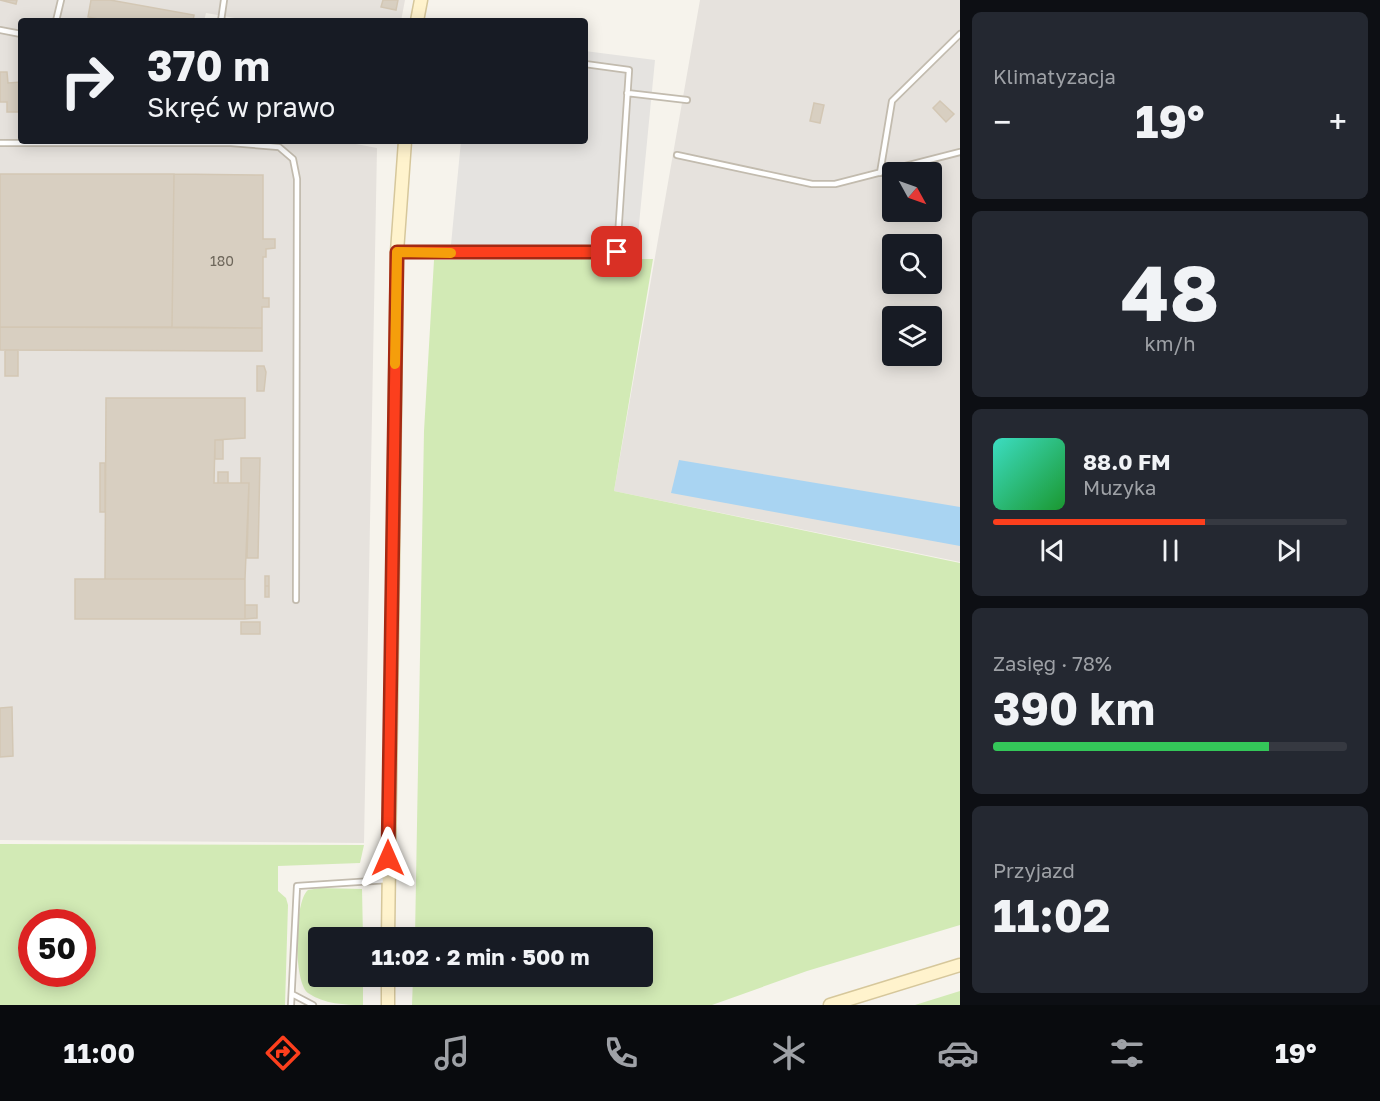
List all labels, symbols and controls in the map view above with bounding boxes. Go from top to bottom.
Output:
text: 370 m [147,40,270,90]
icon: right [48,42,126,120]
text: Klimatyzacja [993,64,1116,88]
text: Skręć w prawo [147,91,335,123]
text: 19° [1135,94,1205,148]
text: − [993,102,1011,141]
text: + [1329,102,1347,141]
north arrow [882,162,942,222]
map controls [882,162,942,366]
pin [591,226,642,277]
button: search [882,234,942,294]
icon: arrive [600,235,633,268]
text: 48 [1121,245,1219,338]
house number: 180 [210,252,234,269]
button: layers [882,306,942,366]
text: km/h [1145,331,1195,355]
text: 88.0 FM [1083,448,1171,475]
text: Muzyka [1083,475,1156,499]
icon: previous [1036,534,1069,567]
icon: pause [1154,534,1187,567]
icon: next [1272,534,1305,567]
text: Zasięg · 78% [993,651,1112,675]
text: 390 km [993,681,1155,735]
position arrow [356,826,420,890]
text: Przyjazd [993,858,1075,882]
text: 11:02 [993,888,1110,942]
speed limit sign: 50 [18,909,96,987]
text: 11:02 · 2 min · 500 m [372,943,589,970]
icon: directions [262,1032,304,1074]
icon: music [431,1032,473,1074]
icon: phone [600,1032,642,1074]
icon: climate [768,1032,810,1074]
icon: car [937,1032,979,1074]
icon: filters [1106,1032,1148,1074]
text: 11:00 [63,1037,135,1069]
text: 19° [1275,1037,1316,1069]

